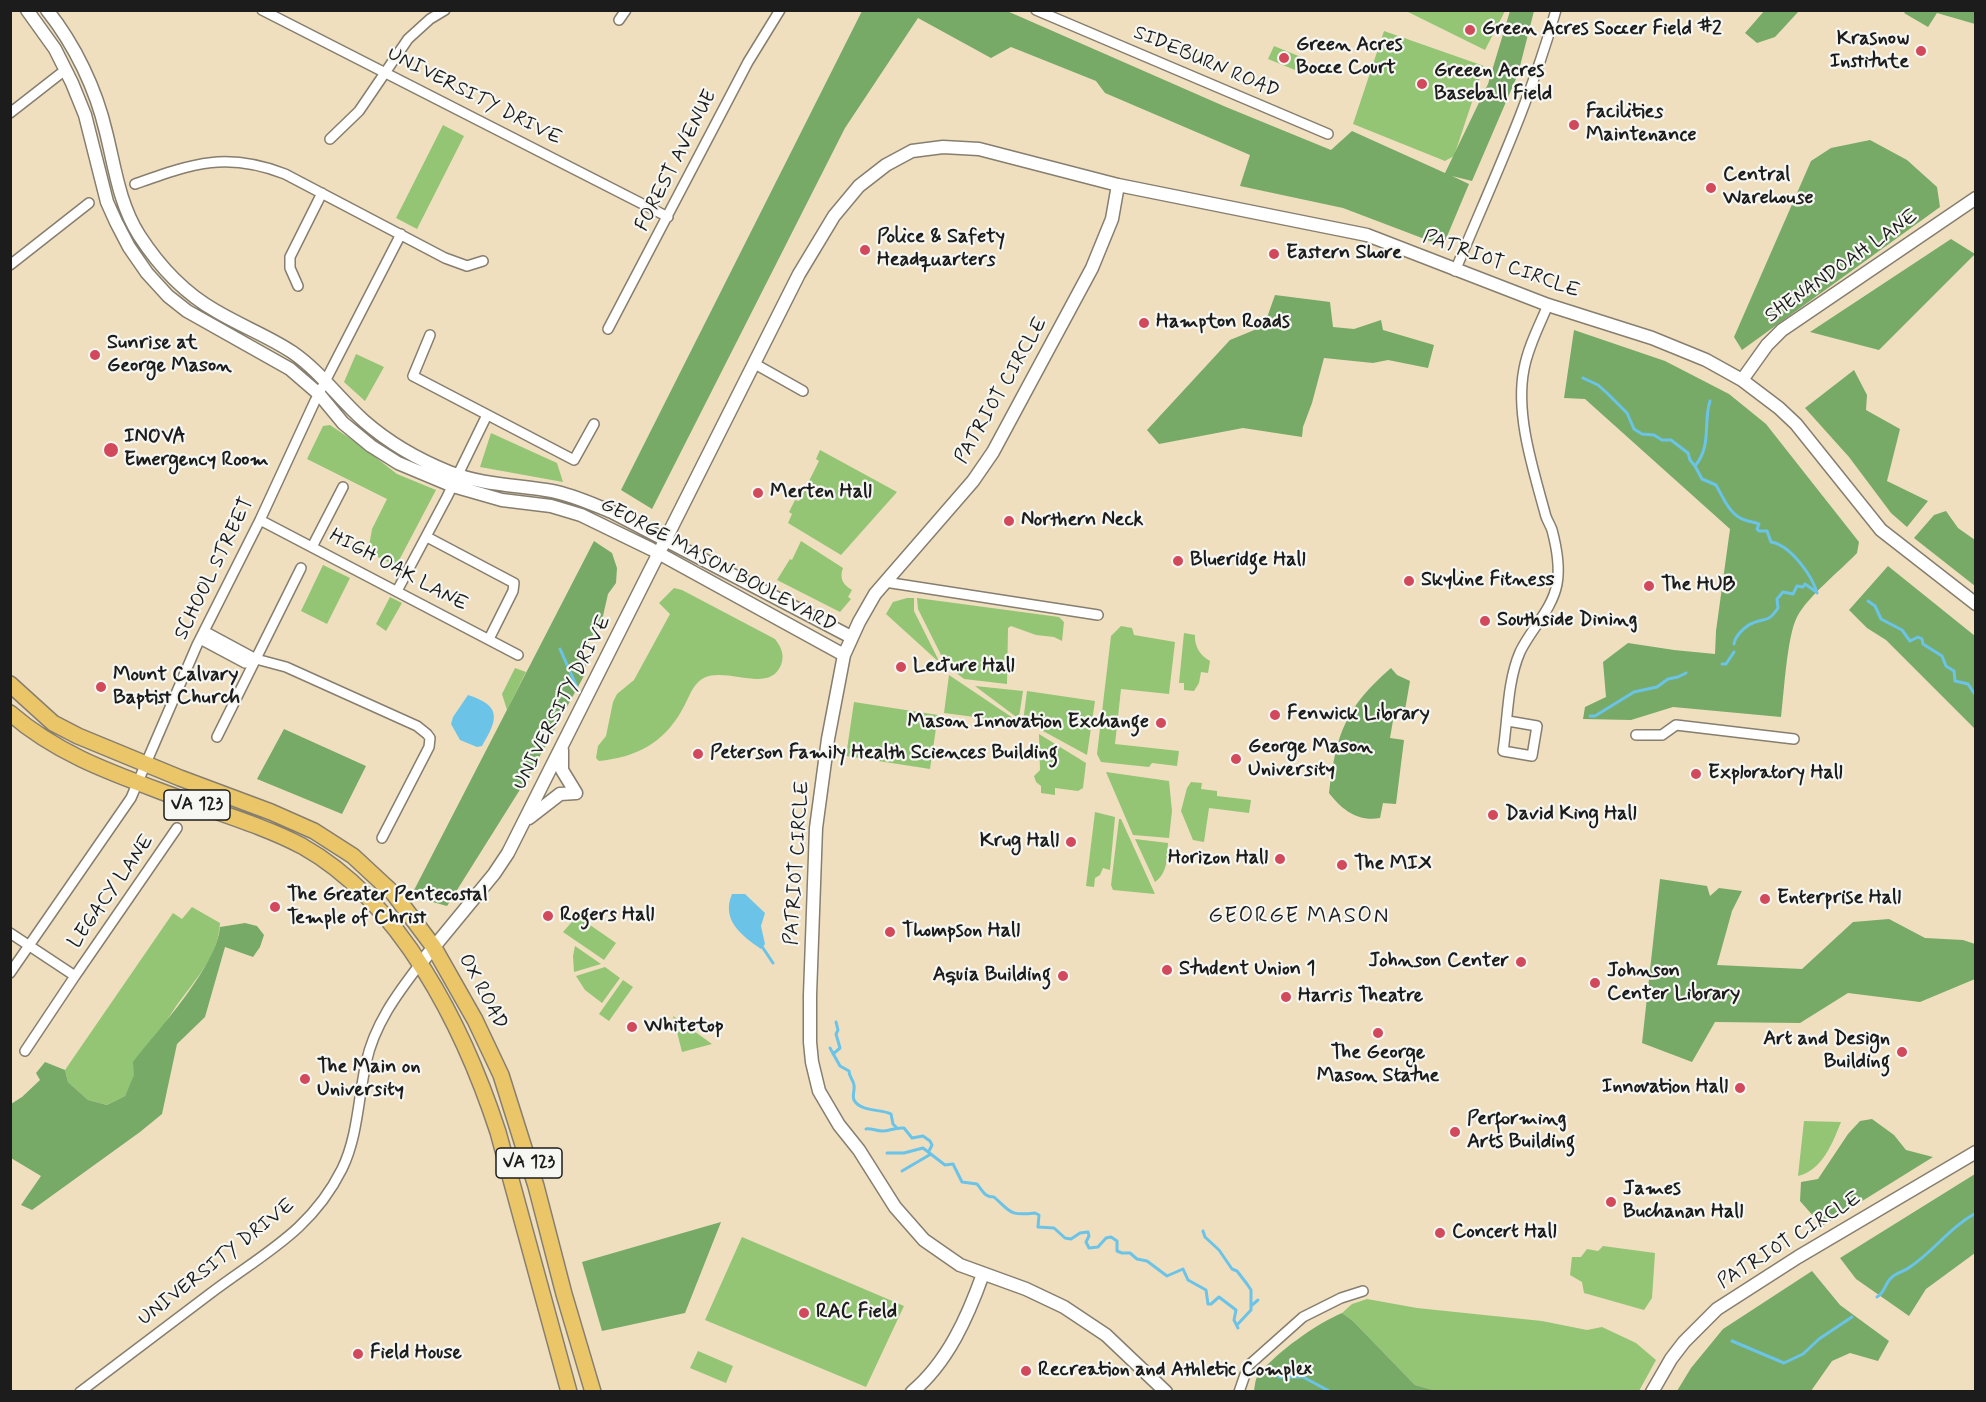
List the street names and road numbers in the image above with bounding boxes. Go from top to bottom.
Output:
street label: SIDEBURN ROAD [1130,22,1282,104]
street label: UNIVERSITY DRIVE [383,43,565,151]
street label: FOREST AVENUE [631,86,723,236]
street label: SHENANDOAH LANE [1761,205,1923,329]
street label: PATRIOT CIRCLE [1419,226,1583,304]
street label: PATRIOT CIRCLE [950,314,1054,468]
street label: GEORGE MASON BOULEVARD [596,493,840,639]
street label: SCHOOL STREET [170,494,260,644]
street label: HIGH OAK LANE [325,524,471,618]
street label: UNIVERSITY DRIVE [509,612,617,794]
street label: PATRIOT CIRCLE [780,780,816,946]
road number: VA 123 [164,790,230,820]
street label: LEGACY LANE [64,831,160,953]
street label: OX ROAD [452,950,512,1034]
road number: VA 123 [496,1148,562,1178]
street label: PATRIOT CIRCLE [1714,1187,1866,1295]
street label: UNIVERSITY DRIVE [134,1194,300,1332]

